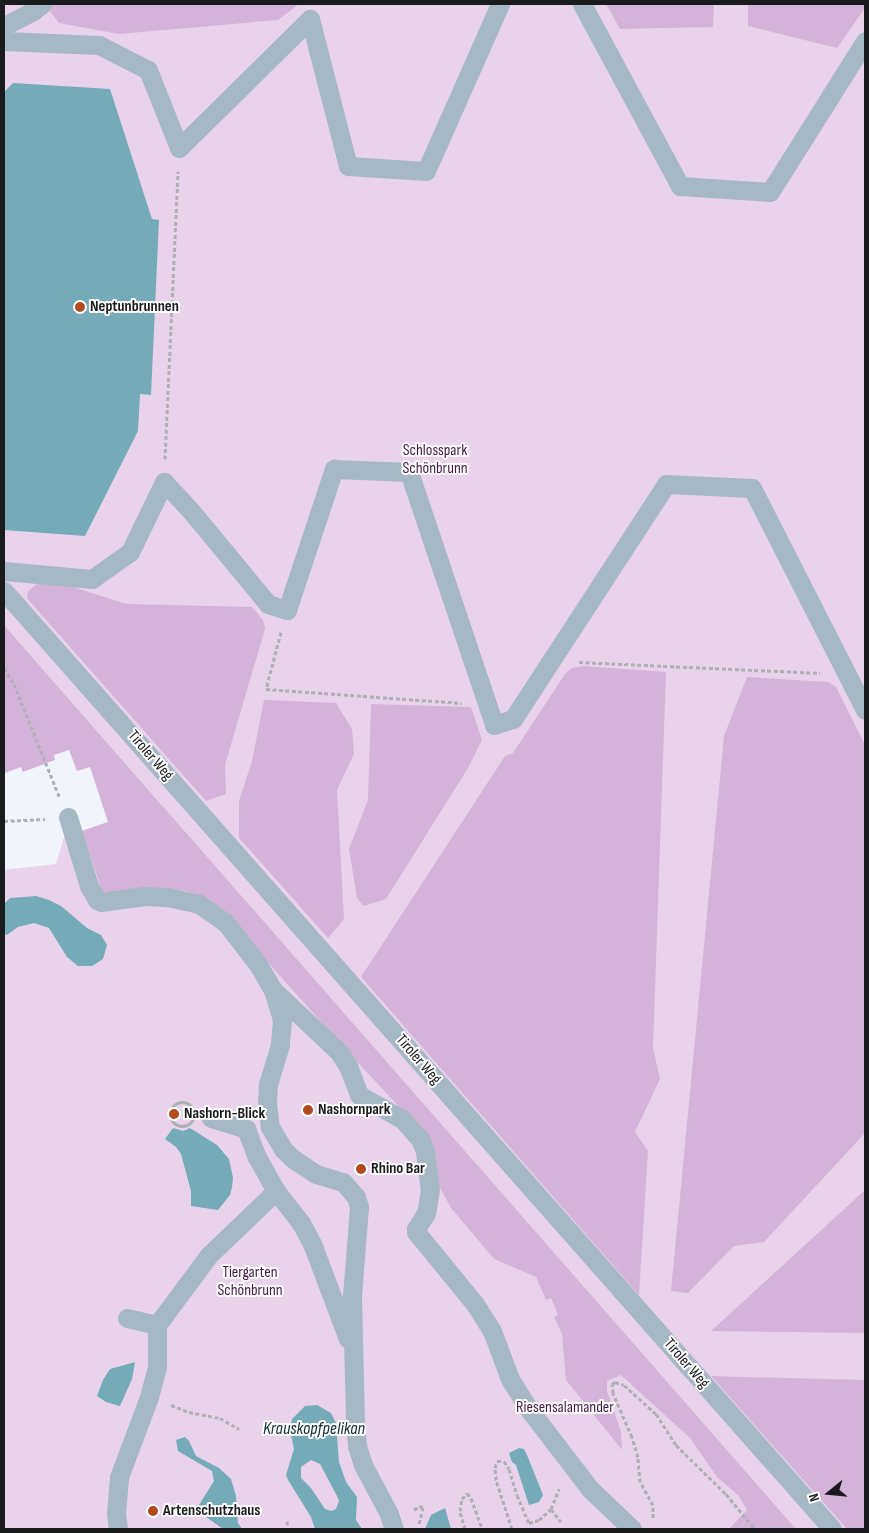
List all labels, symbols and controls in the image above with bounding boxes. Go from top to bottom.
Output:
place label: Neptunbrunnen [90,297,179,317]
marker: Neptunbrunnen [74,301,86,313]
park label: Schlosspark Schönbrunn [402,441,468,479]
street label: Tiroler Weg [123,727,177,785]
street label: Tiroler Weg [391,1031,445,1089]
place label: Nashornpark [318,1100,391,1120]
place label: Nashorn-Blick [184,1104,265,1124]
marker: Nashornpark [302,1104,314,1116]
marker: Nashorn-Blick [168,1108,180,1120]
place label: Rhino Bar [371,1159,425,1179]
marker: Rhino Bar [355,1163,367,1175]
park label: Tiergarten Schönbrunn [217,1263,283,1301]
street label: Tiroler Weg [659,1335,713,1393]
park label: Riesensalamander [516,1398,614,1418]
water label: Krauskopfpelikan [263,1418,365,1440]
north arrow [804,1468,854,1518]
text: N [805,1491,823,1504]
place label: Artenschutzhaus [163,1501,260,1521]
marker: Artenschutzhaus [147,1505,159,1517]

